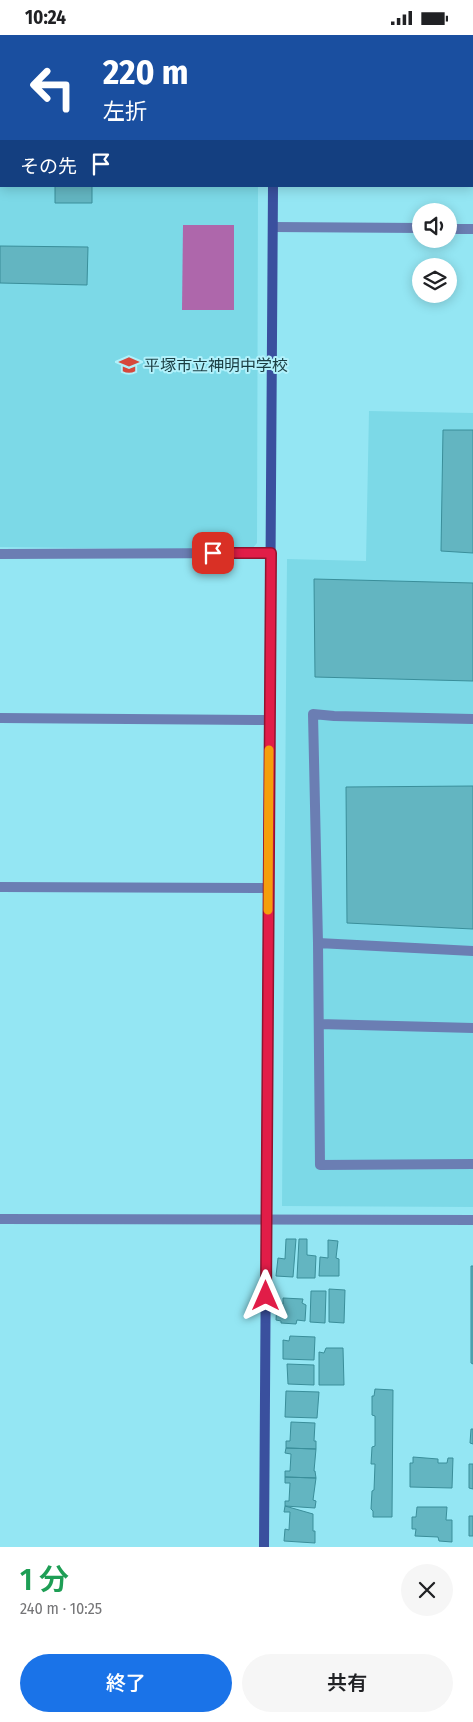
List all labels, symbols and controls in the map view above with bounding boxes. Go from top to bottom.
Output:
text: 10:24 [25,6,66,29]
text: 220 m [103,51,189,93]
icon: left [20,55,85,120]
text: 左折 [103,98,147,125]
icon: arrive [87,150,115,178]
text: その先 [20,155,77,178]
map controls [412,203,457,303]
button: sound [412,203,457,248]
button: layers [412,258,457,303]
school or university icon: 平塚市立神明中学校 [118,354,140,376]
place label: 平塚市立神明中学校 [144,356,288,375]
pin [192,532,234,574]
icon: arrive [199,539,227,567]
position arrow [239,1269,291,1321]
text: 1 分 [20,1562,69,1598]
button: close [401,1564,453,1616]
text: 240 m · 10:25 [20,1599,102,1618]
button: 終了 [20,1654,232,1712]
button: 共有 [242,1654,453,1712]

